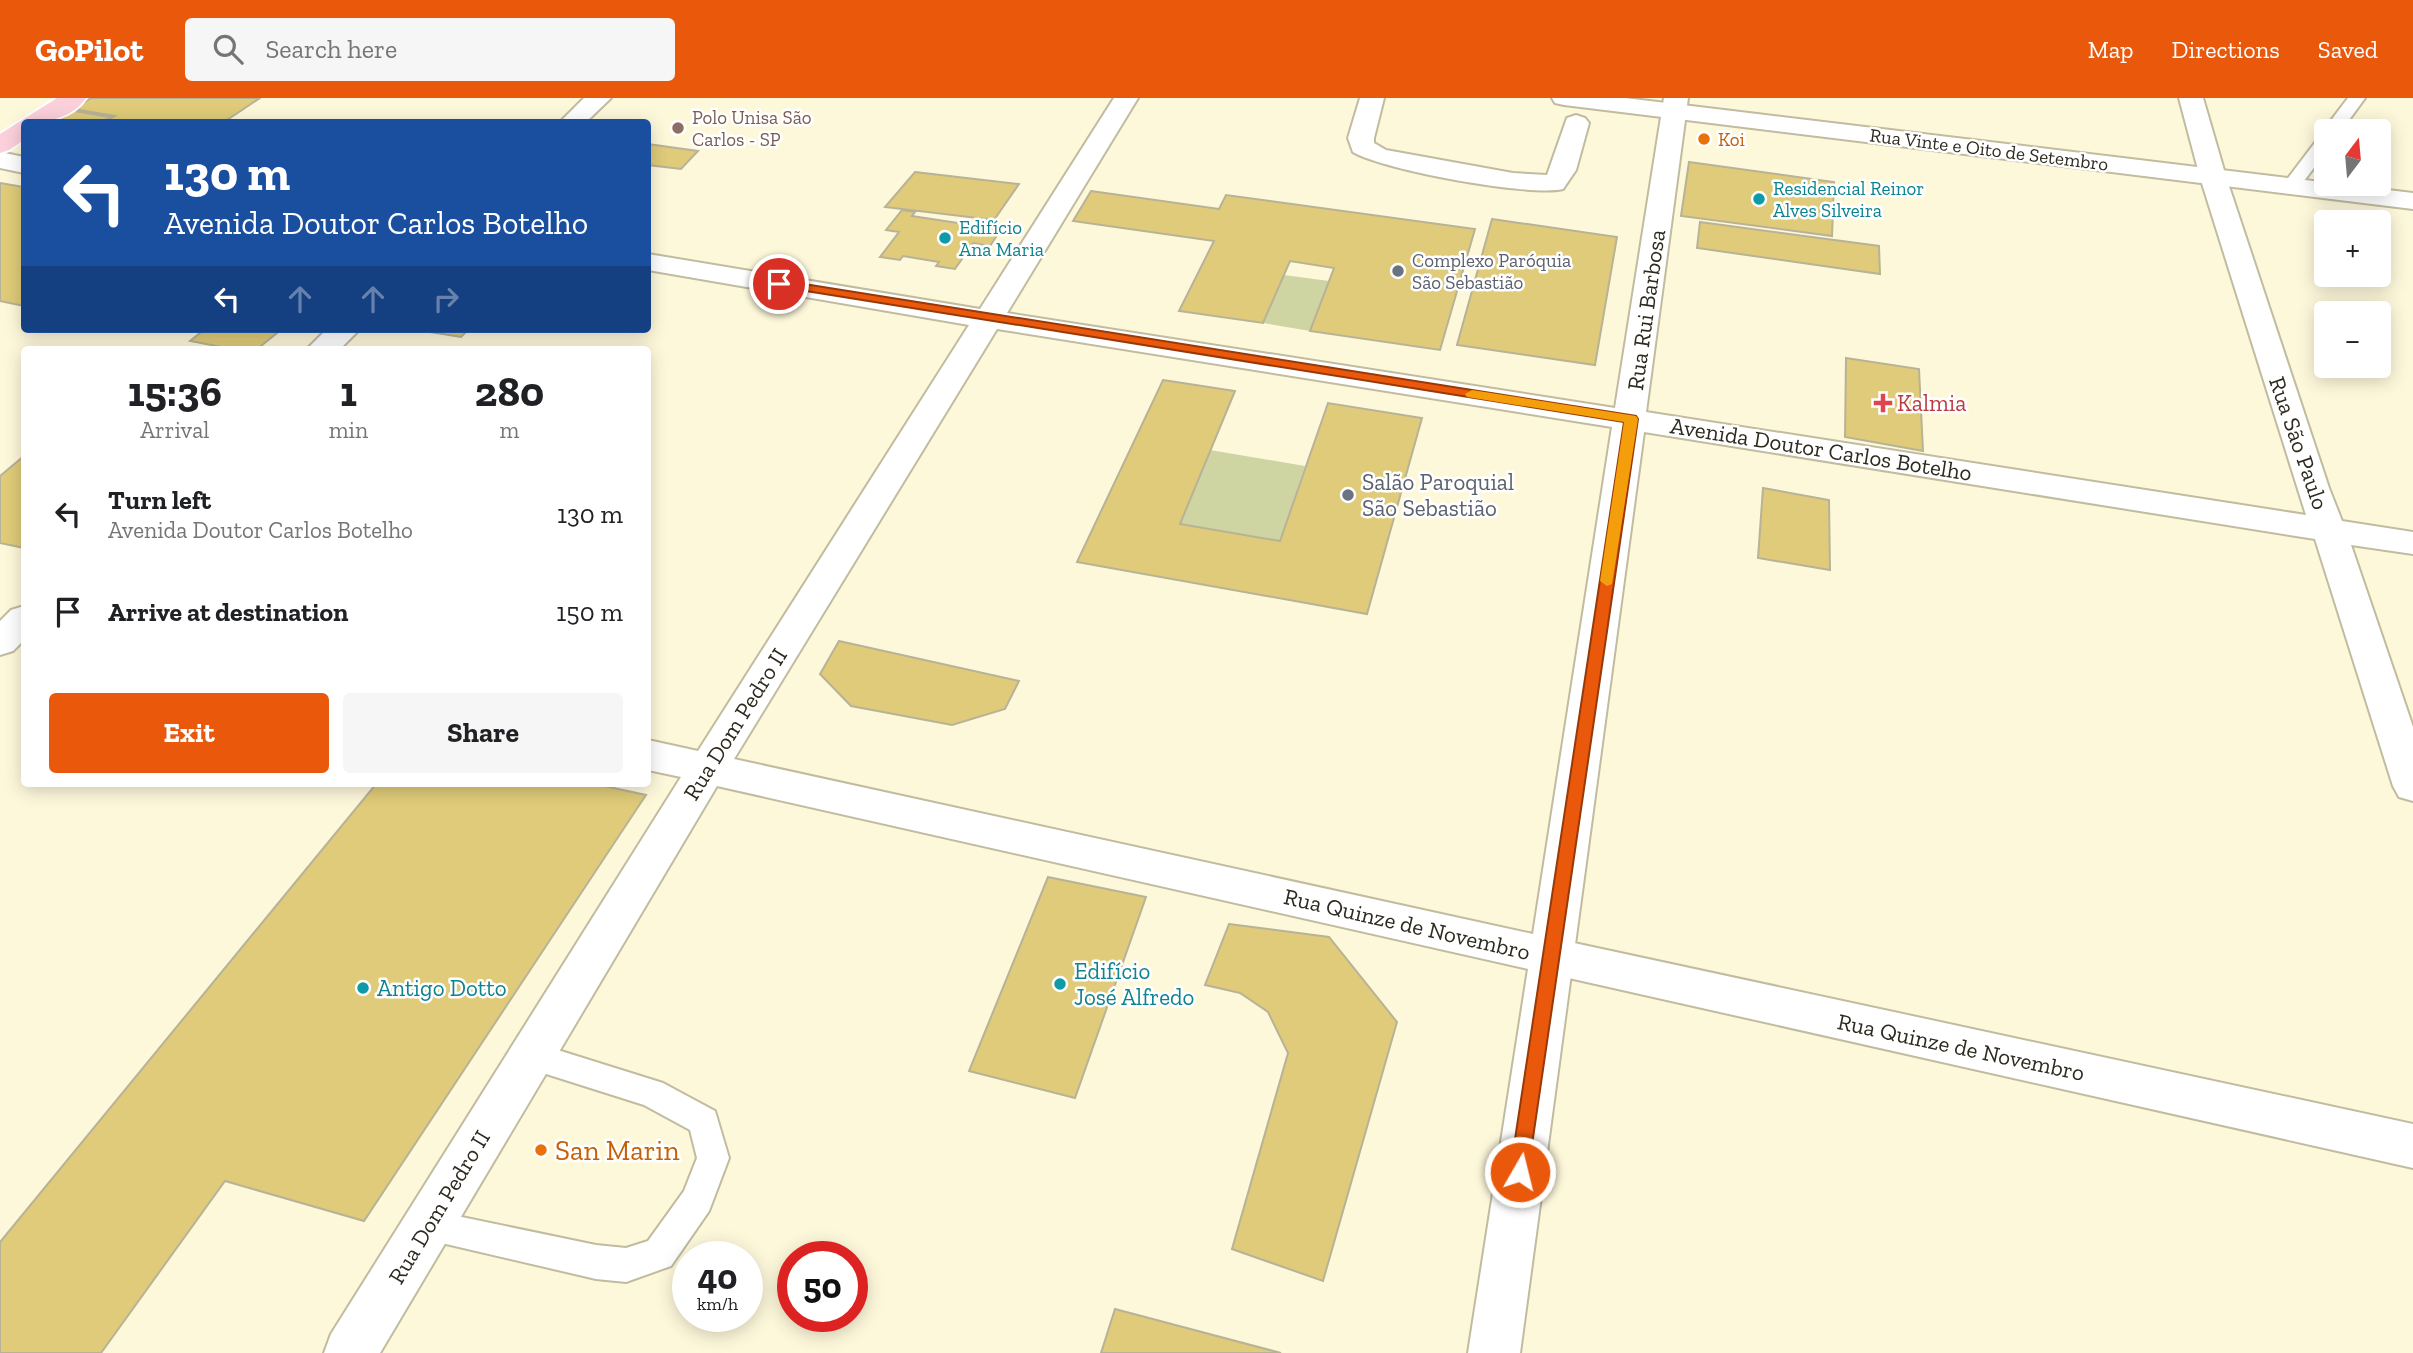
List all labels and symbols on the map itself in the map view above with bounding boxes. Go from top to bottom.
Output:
place label: Polo Unisa São Carlos - SP [692,106,812,151]
north arrow [2314,119,2390,196]
marker: Polo Unisa São Carlos - SP [670,120,686,136]
street label: Rua Vinte e Oito de Setembro [1868,123,2110,176]
place label: Koi [1718,128,1745,151]
marker: Koi [1696,131,1712,147]
place label: Residencial Reinor Alves Silveira [1773,177,1924,222]
marker: Residencial Reinor Alves Silveira [1751,191,1767,207]
place label: Edifício Ana Maria [959,216,1044,261]
street label: Rua Rui Barbosa [1621,228,1671,392]
marker: Edifício Ana Maria [937,230,953,246]
place label: Complexo Paróquia São Sebastião [1412,249,1571,294]
pin [749,254,809,314]
marker: Complexo Paróquia São Sebastião [1390,263,1406,279]
street label: Rua São Paulo [2263,373,2335,513]
place label: Kalmia [1897,389,1966,417]
marker: Kalmia [1875,395,1891,411]
street label: Avenida Doutor Carlos Botelho [1668,411,1974,487]
place label: Salão Paroquial São Sebastião [1362,468,1514,522]
marker: Salão Paroquial São Sebastião [1340,487,1356,503]
street label: Rua Dom Pedro II [677,643,793,805]
street label: Rua Quinze de Novembro [1281,882,1533,966]
place label: Edifício José Alfredo [1074,957,1194,1011]
place label: Antigo Dotto [377,974,507,1002]
marker: Edifício José Alfredo [1052,976,1068,992]
marker: Antigo Dotto [355,980,371,996]
street label: Rua Quinze de Novembro [1835,1007,2087,1087]
street label: Rua Dom Pedro II [382,1125,496,1289]
place label: San Marin [555,1134,679,1167]
position arrow [1483,1135,1557,1209]
marker: San Marin [533,1142,549,1158]
speed limit sign: 50 [777,1241,868,1332]

